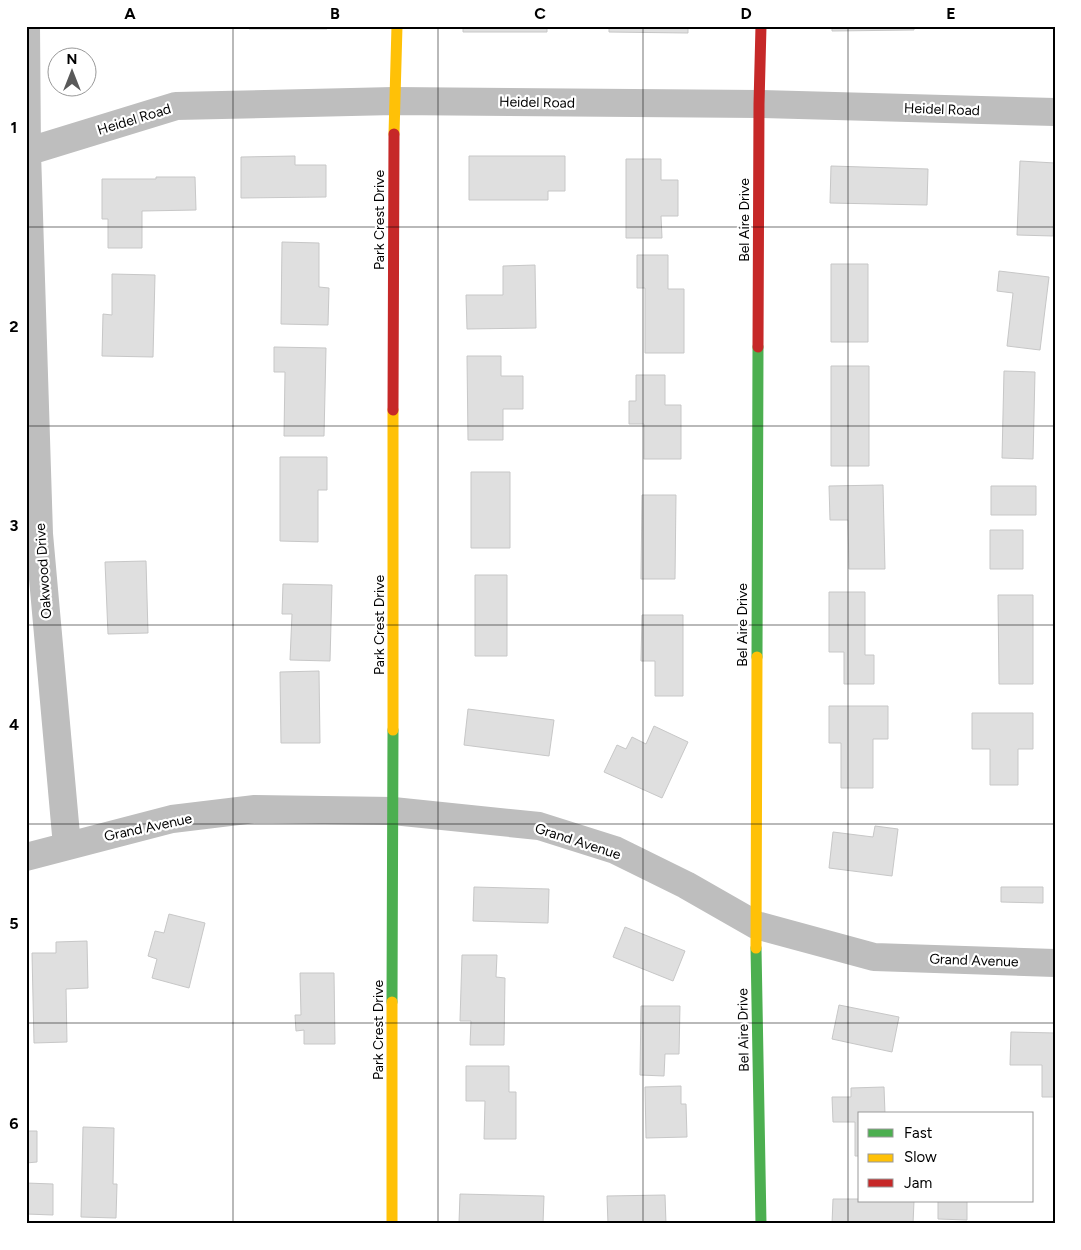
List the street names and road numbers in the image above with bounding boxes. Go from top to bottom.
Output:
street label: Heidel Road [499,93,575,112]
street label: Heidel Road [95,100,173,139]
street label: Heidel Road [904,100,980,119]
street label: Park Crest Drive [371,170,388,270]
street label: Bel Aire Drive [736,178,753,262]
street label: Oakwood Drive [32,522,55,619]
street label: Park Crest Drive [371,575,388,675]
street label: Bel Aire Drive [734,583,751,667]
street label: Grand Avenue [103,810,194,845]
street label: Grand Avenue [533,820,623,863]
street label: Grand Avenue [929,950,1019,971]
street label: Park Crest Drive [370,980,387,1080]
street label: Bel Aire Drive [734,988,753,1072]

